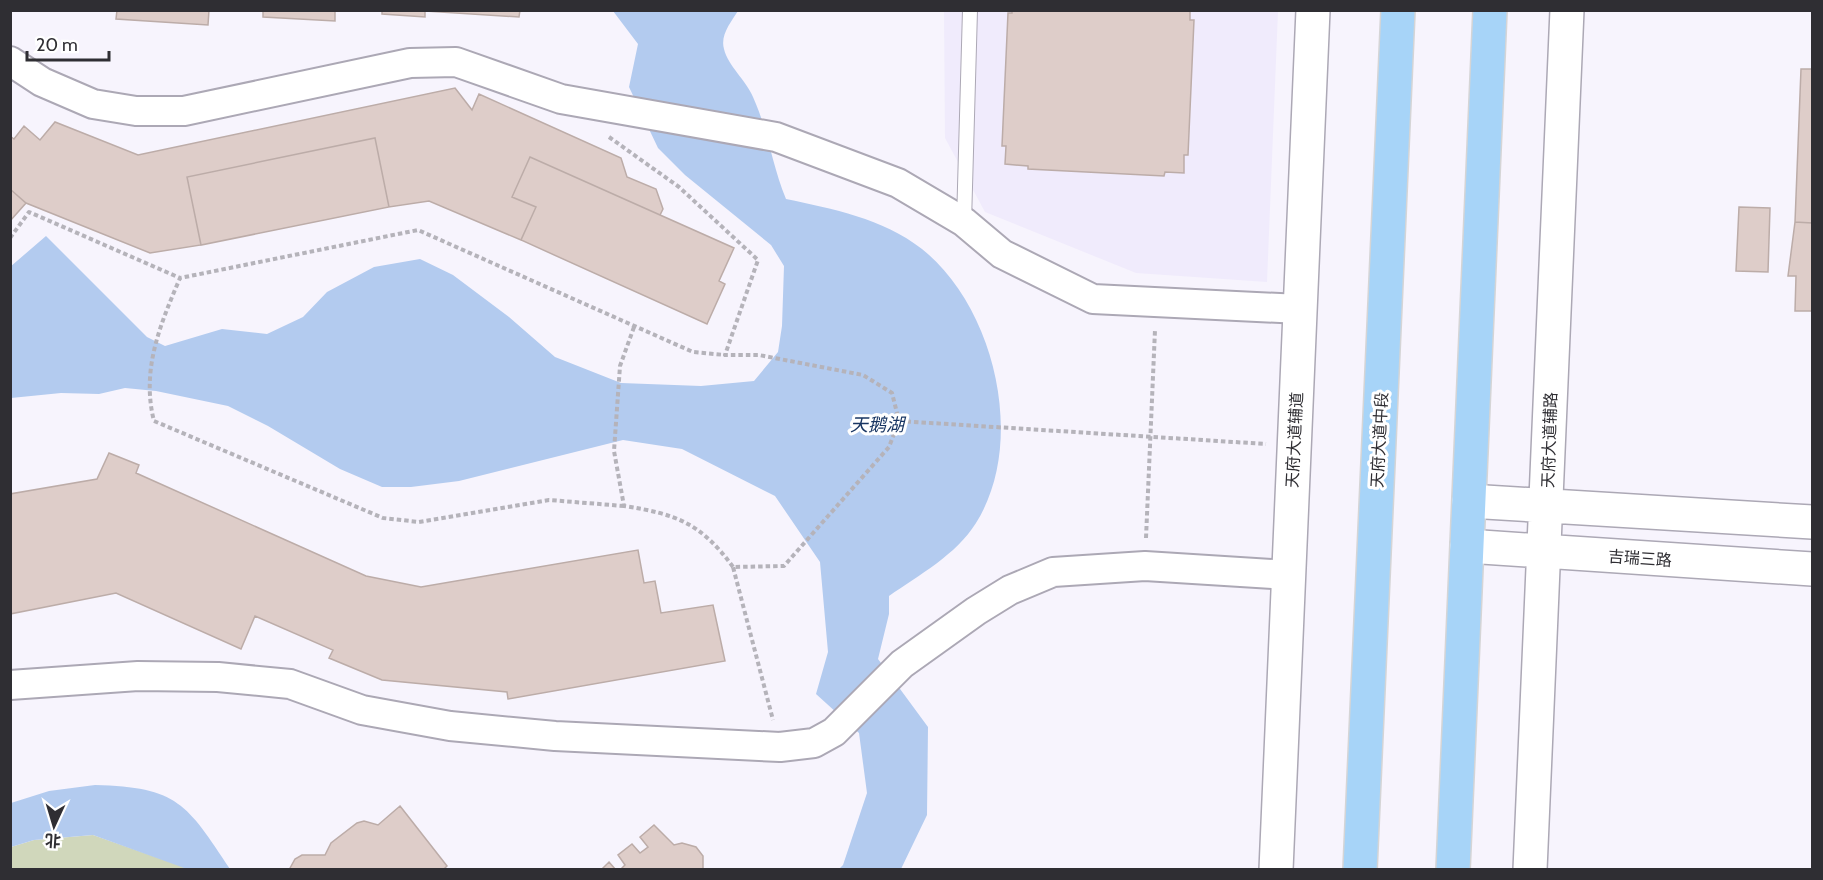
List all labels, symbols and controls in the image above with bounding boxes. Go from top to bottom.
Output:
scale bar [27,24,110,62]
text: 20 m [36,34,78,56]
street label: 天府大道辅道 [1282,392,1306,488]
street label: 天府大道中段 [1367,392,1391,488]
street label: 天府大道辅路 [1538,392,1561,488]
water label: 天鹅湖 [850,414,907,436]
street label: 吉瑞三路 [1607,547,1673,570]
north arrow [24,796,84,856]
text: 北 [44,830,62,851]

